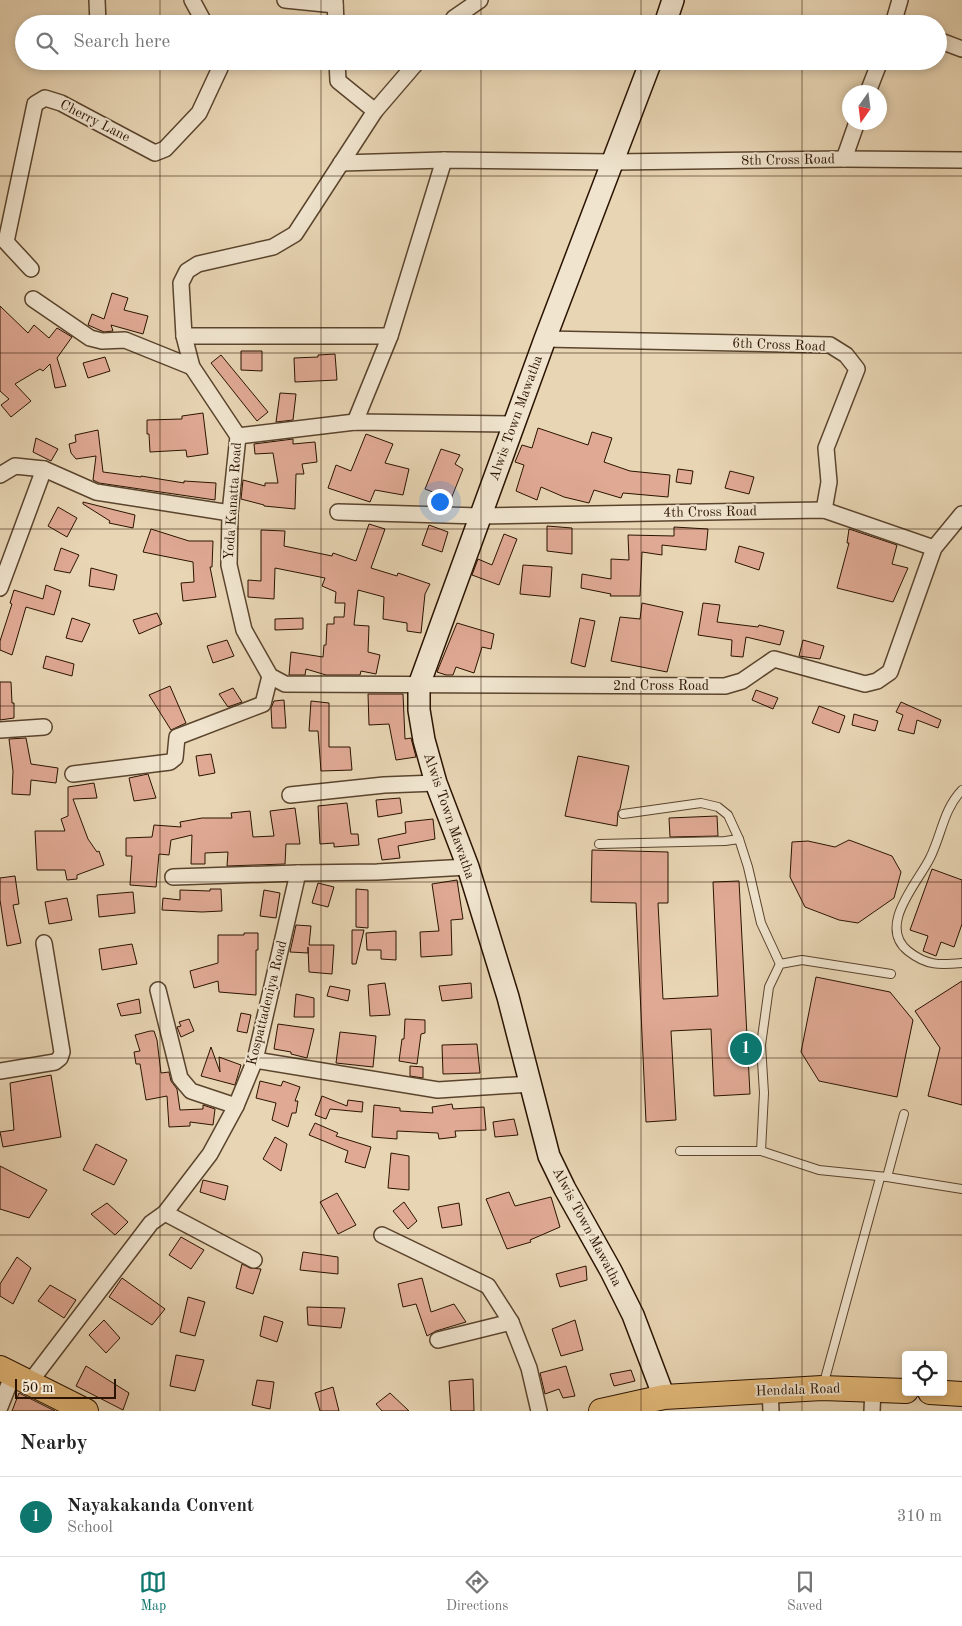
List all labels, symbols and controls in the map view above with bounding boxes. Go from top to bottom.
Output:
search box [15,15,947,70]
icon: search [33,29,61,57]
text: Search here [73,33,170,52]
north arrow [842,85,887,130]
street label: Cherry Lane [58,97,132,145]
street label: 8th Cross Road [741,152,835,168]
street label: 6th Cross Road [732,336,826,354]
street label: Alwis Town Mawatha [487,353,545,483]
street label: Yoda Kanatta Road [222,442,244,560]
your location [427,489,453,515]
street label: 4th Cross Road [663,504,757,520]
street label: 2nd Cross Road [613,679,709,693]
street label: Alwis Town Mawatha [421,751,477,881]
street label: Kospattadeniya Road [245,939,289,1067]
pin: 1 [730,1030,762,1068]
street label: Alwis Town Mawatha [550,1165,624,1289]
map controls [902,1351,947,1396]
button: locate [902,1351,947,1396]
scale bar [15,1376,116,1399]
text: 50 m [22,1381,53,1395]
street label: Hendala Road [755,1382,841,1398]
text: Nearby [20,1433,88,1454]
text: Nayakakanda Convent [67,1497,254,1516]
text: 1 [31,1509,41,1525]
text: 310 m [897,1509,942,1525]
text: School [67,1520,113,1536]
tab: Map [139,1568,167,1615]
tab: Directions [446,1568,508,1615]
tab: Saved [787,1568,823,1615]

